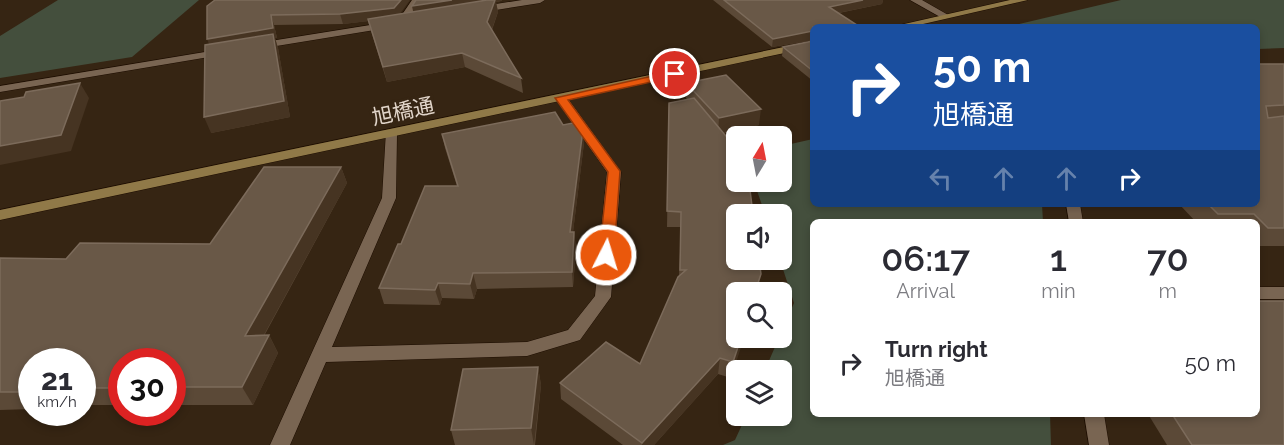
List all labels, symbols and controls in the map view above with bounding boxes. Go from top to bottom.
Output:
text: 50 m [933,43,1031,92]
pin [649,48,700,99]
icon: right [834,48,912,126]
icon: arrive [658,57,691,90]
street label: 旭橋通 [370,92,436,130]
text: 旭橋通 [933,99,1014,130]
north arrow [726,126,792,192]
map controls [726,126,792,426]
icon: left [924,162,957,195]
icon: ahead [987,162,1020,195]
icon: ahead [1050,162,1083,195]
icon: right [1113,162,1146,195]
button: sound [726,204,792,270]
position arrow [574,223,638,287]
text: 06:17 [881,237,970,279]
text: 1 [1050,237,1067,279]
text: 70 [1147,237,1189,279]
text: Arrival [896,279,955,303]
text: min [1041,279,1076,303]
text: m [1159,279,1177,303]
button: search [726,282,792,348]
text: Turn right [885,336,988,362]
icon: right [834,347,867,380]
speed limit sign: 30 [108,348,186,426]
text: 50 m [1185,350,1236,376]
button: layers [726,360,792,426]
text: 21 [41,362,73,397]
text: 旭橋通 [885,366,945,390]
text: km/h [37,393,77,411]

